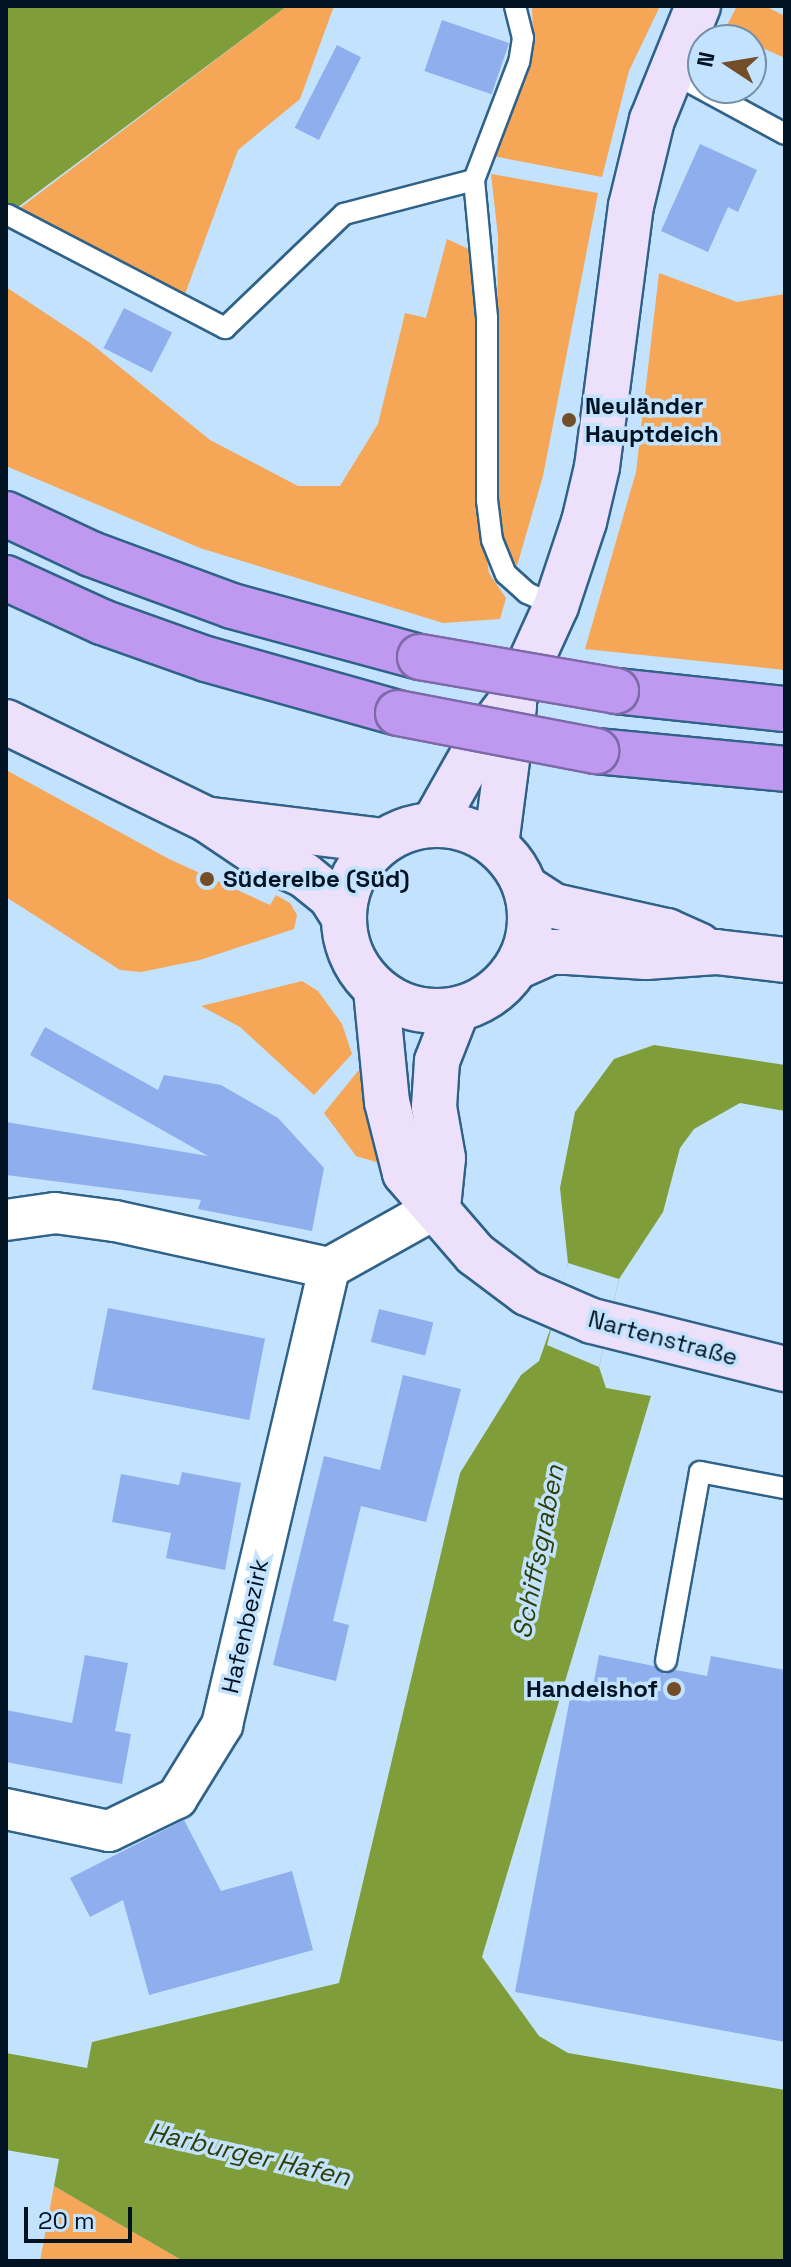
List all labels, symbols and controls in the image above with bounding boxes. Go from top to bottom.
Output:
north arrow [687,24,767,104]
text: N [690,49,721,70]
place label: Neuländer Hauptdeich [585,392,719,448]
marker: Neuländer Hauptdeich [560,411,578,429]
place label: Süderelbe (Süd) [223,865,410,893]
marker: Süderelbe (Süd) [198,870,216,888]
street label: Nartenstraße [585,1304,741,1372]
water label: Schiffsgraben [507,1463,571,1641]
street label: Hafenbezirk [216,1556,274,1696]
place label: Handelshof [526,1675,658,1703]
marker: Handelshof [665,1680,683,1698]
water label: Harburger Hafen [145,2117,353,2193]
scale bar [28,2191,136,2241]
text: 20 m [38,2205,95,2236]

